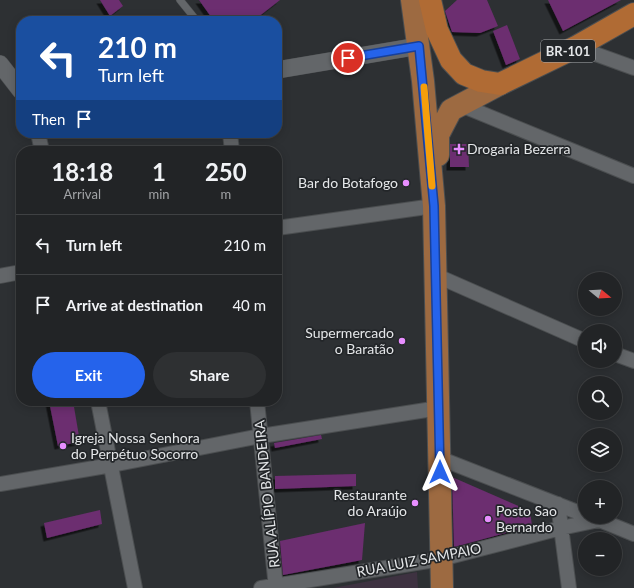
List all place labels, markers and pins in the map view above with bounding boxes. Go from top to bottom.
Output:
pin [331,41,365,75]
place label: Drogaria Bezerra [467,140,570,157]
marker: Drogaria Bezerra [454,144,464,154]
place label: Bar do Botafogo [298,174,398,191]
marker: Bar do Botafogo [401,178,411,188]
place label: Supermercado o Baratão [305,324,394,357]
marker: Supermercado o Baratão [397,336,407,346]
place label: Igreja Nossa Senhora do Perpétuo Socorro [71,429,200,462]
marker: Igreja Nossa Senhora do Perpétuo Socorro [58,441,68,451]
place label: Restaurante do Araújo [333,486,407,519]
marker: Restaurante do Araújo [410,498,420,508]
place label: Posto Sao Bernardo [496,502,557,535]
marker: Posto Sao Bernardo [483,514,493,524]

